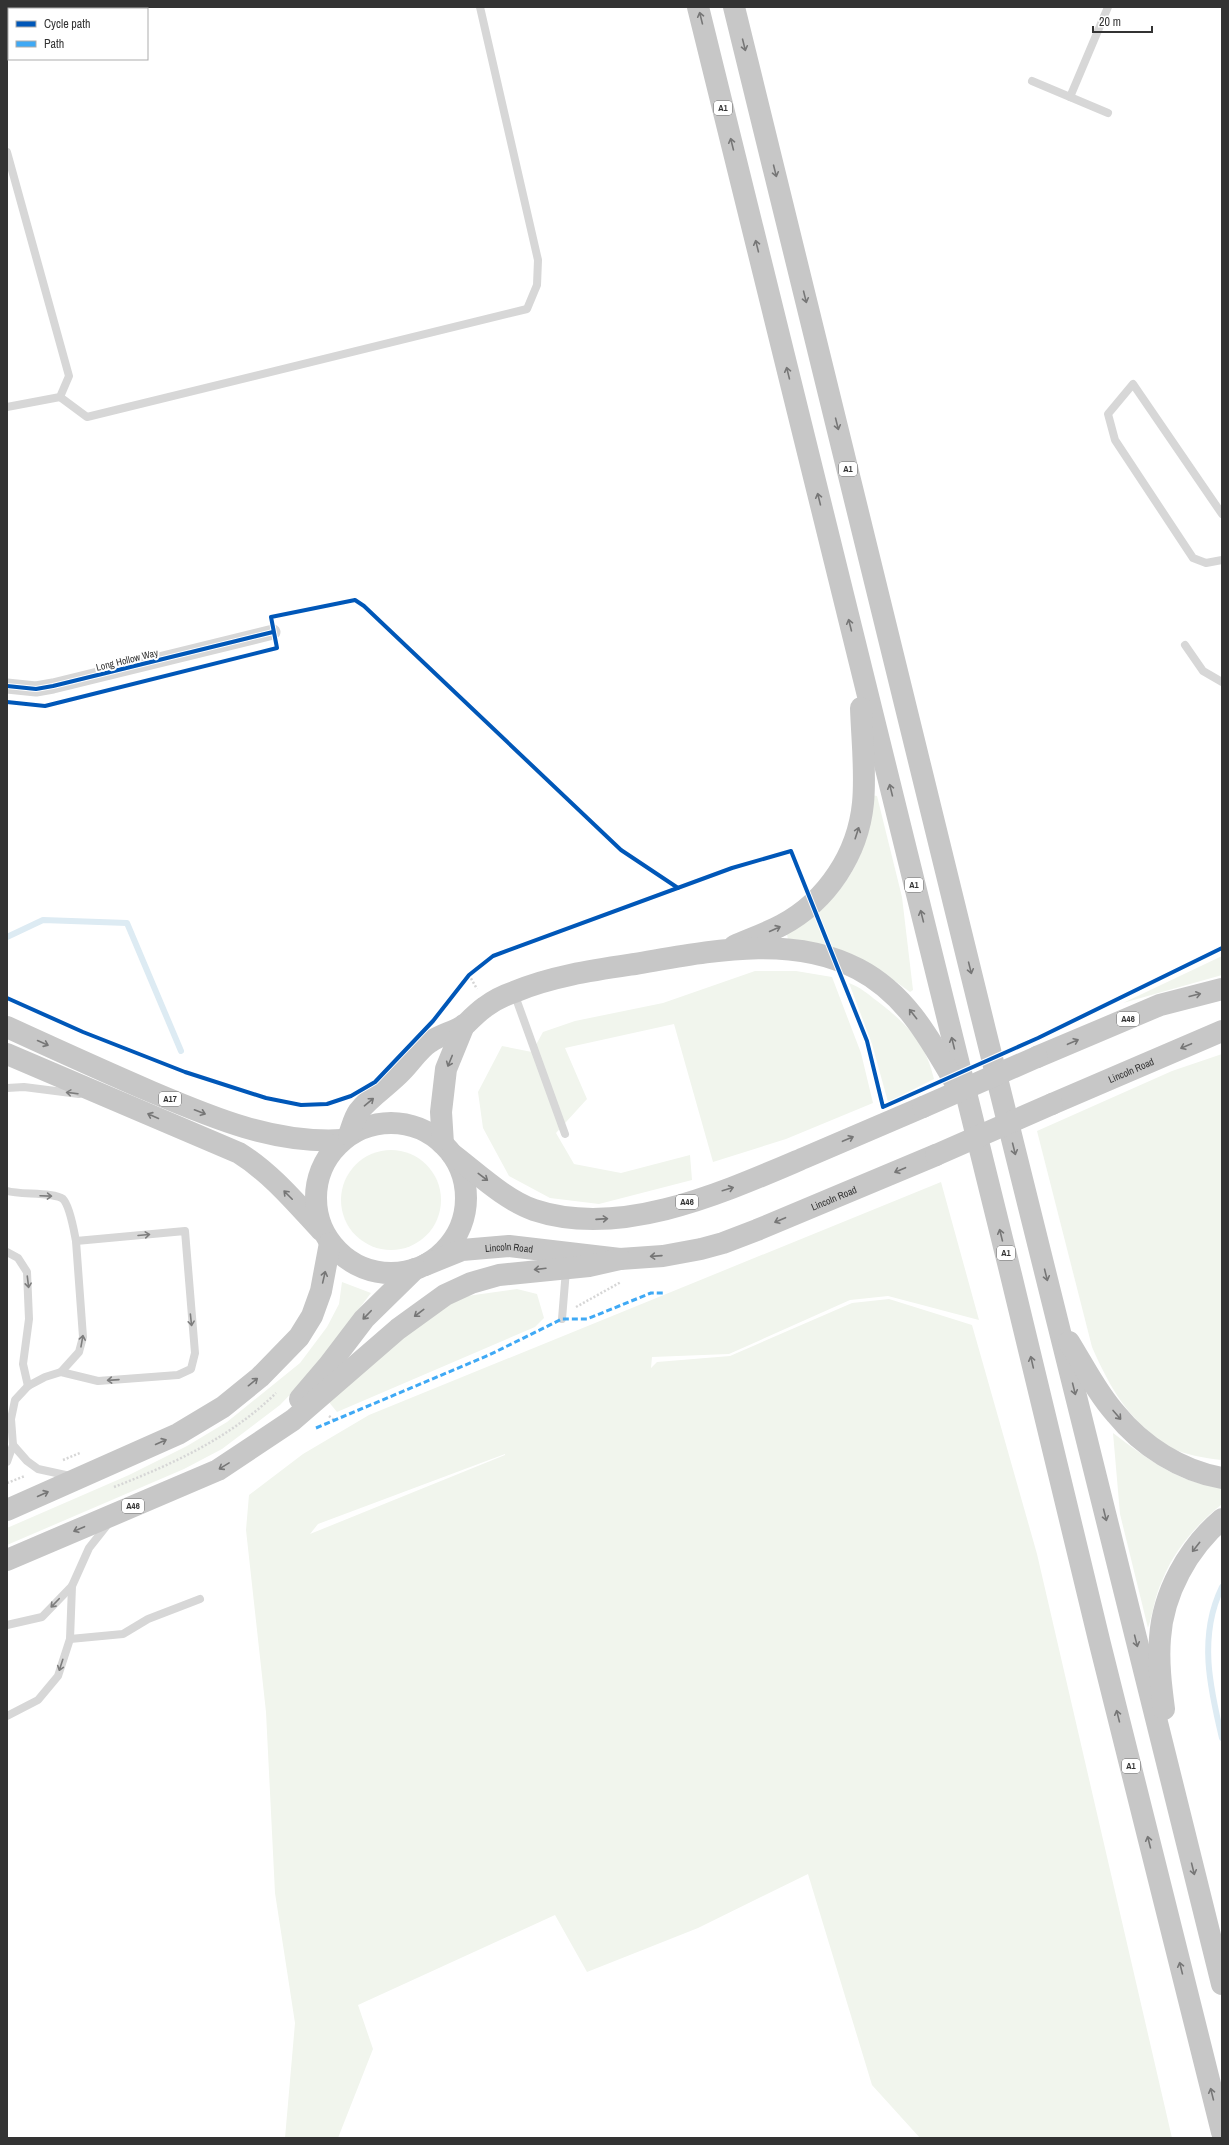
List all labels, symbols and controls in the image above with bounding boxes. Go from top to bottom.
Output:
legend [8,8,148,60]
scale bar [1093,8,1152,34]
one-way arrow [697,12,705,25]
text: 20 m [1099,14,1121,30]
text: Cycle path [44,16,91,32]
text: Path [44,36,64,52]
one-way arrow [740,38,748,51]
road number: A1 [714,101,732,115]
one-way arrow [728,138,736,151]
one-way arrow [771,164,779,177]
one-way arrow [753,240,761,253]
one-way arrow [802,291,810,304]
one-way arrow [784,366,791,379]
one-way arrow [833,417,841,430]
road number: A1 [839,462,857,476]
one-way arrow [815,493,823,506]
one-way arrow [846,619,854,632]
street label: Long Hollow Way [95,646,160,674]
one-way arrow [887,784,894,797]
one-way arrow [854,827,861,840]
road number: A1 [905,878,923,892]
one-way arrow [918,910,925,923]
one-way arrow [768,925,780,932]
one-way arrow [966,961,974,974]
one-way arrow [1188,991,1201,999]
one-way arrow [909,1009,917,1020]
road number: A46 [1117,1012,1139,1026]
one-way arrow [949,1036,956,1049]
one-way arrow [1067,1037,1079,1045]
one-way arrow [36,1040,48,1047]
one-way arrow [1181,1043,1193,1050]
one-way arrow [445,1054,453,1066]
street label: Lincoln Road [1106,1055,1156,1086]
one-way arrow [66,1089,79,1097]
road number: A17 [159,1092,181,1106]
one-way arrow [364,1097,374,1106]
one-way arrow [194,1108,206,1116]
one-way arrow [148,1112,160,1119]
one-way arrow [842,1134,854,1142]
one-way arrow [1011,1142,1019,1155]
one-way arrow [894,1167,906,1174]
one-way arrow [478,1173,489,1182]
street label: Lincoln Road [809,1183,859,1213]
one-way arrow [722,1185,735,1192]
one-way arrow [283,1190,293,1200]
one-way arrow [39,1192,52,1199]
road number: A46 [676,1195,698,1209]
one-way arrow [595,1215,608,1222]
one-way arrow [774,1217,786,1225]
one-way arrow [997,1229,1005,1242]
one-way arrow [137,1231,150,1239]
street label: Lincoln Road [484,1239,534,1255]
road number: A1 [997,1246,1015,1260]
one-way arrow [650,1253,663,1260]
one-way arrow [534,1266,547,1273]
one-way arrow [1043,1268,1051,1281]
one-way arrow [320,1271,328,1284]
one-way arrow [24,1275,32,1288]
one-way arrow [414,1309,425,1317]
one-way arrow [363,1310,372,1321]
one-way arrow [188,1313,195,1326]
one-way arrow [78,1335,86,1348]
one-way arrow [1028,1355,1035,1368]
one-way arrow [107,1376,120,1383]
one-way arrow [248,1378,258,1387]
one-way arrow [1071,1382,1079,1395]
one-way arrow [1112,1410,1121,1421]
one-way arrow [155,1437,167,1445]
one-way arrow [218,1462,229,1470]
one-way arrow [36,1490,48,1497]
road number: A46 [122,1499,144,1513]
one-way arrow [1102,1508,1109,1521]
one-way arrow [73,1526,85,1533]
one-way arrow [1191,1542,1200,1553]
one-way arrow [50,1598,60,1608]
one-way arrow [1132,1634,1140,1647]
one-way arrow [57,1659,64,1672]
one-way arrow [1114,1709,1121,1722]
road number: A1 [1122,1759,1140,1773]
one-way arrow [1145,1836,1153,1849]
one-way arrow [1189,1862,1197,1875]
one-way arrow [1177,1962,1184,1975]
one-way arrow [1208,2088,1216,2101]

